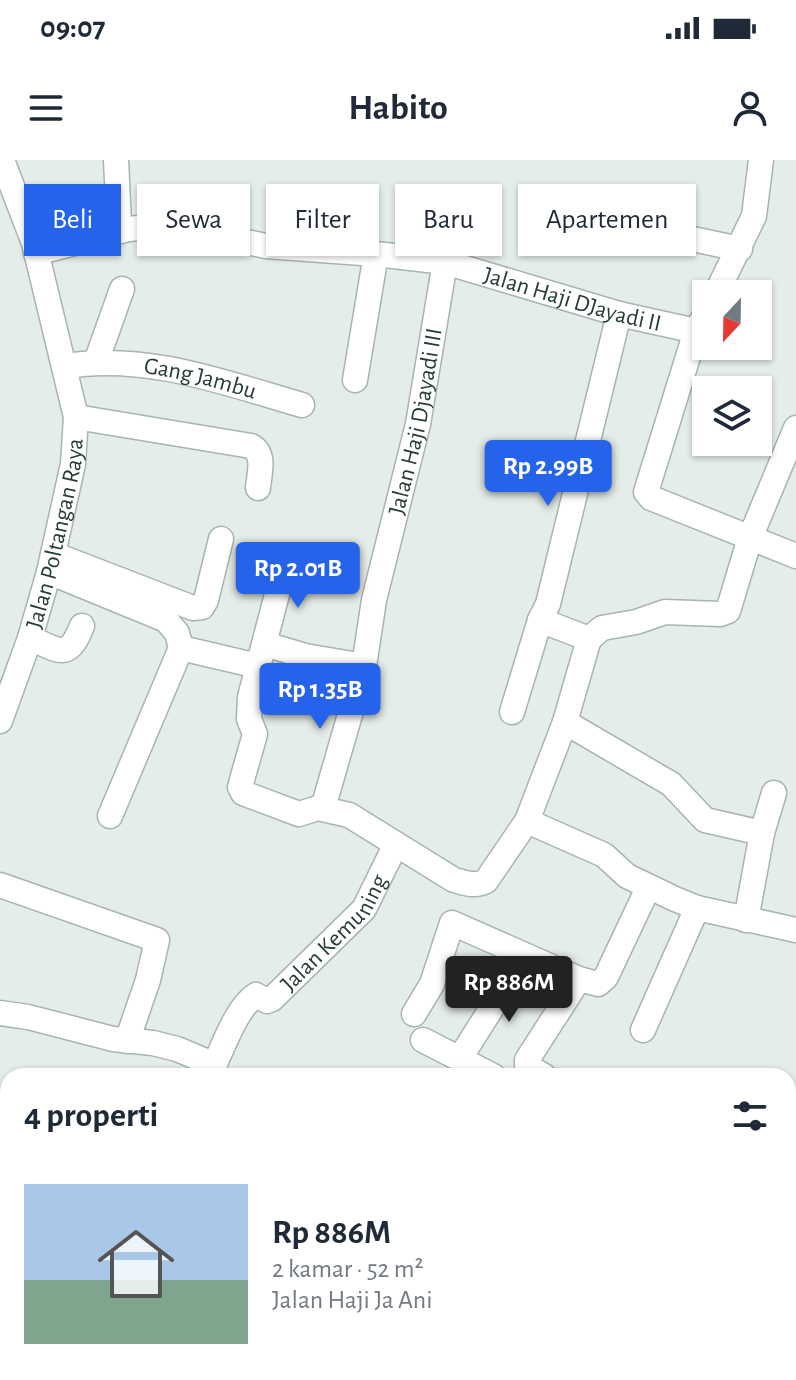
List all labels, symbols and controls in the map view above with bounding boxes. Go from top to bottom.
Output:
text: 09:07 [40,13,106,43]
icon: menu [24,86,68,130]
icon: person [728,86,772,130]
text: Habito [348,90,448,126]
chip: Beli [24,184,121,256]
chip: Sewa [137,184,250,256]
chip: Filter [266,184,379,256]
chip: Baru [395,184,502,256]
chip: Apartemen [518,184,696,256]
street label: Jalan Haji DJayadi II [481,263,663,336]
north arrow [692,280,772,360]
map controls [692,280,772,456]
street label: Jalan Haji Djayadi III [385,326,447,517]
street label: Gang Jambu [143,354,259,404]
button: layers [692,376,772,456]
street label: Jalan Poltangan Raya [22,438,88,632]
pin: Rp 2.99B [465,440,631,508]
text: Rp 2.99B [503,453,593,479]
pin: Rp 2.01B [215,542,381,610]
text: Rp 2.01B [254,555,342,581]
pin: Rp 1.35B [237,663,403,731]
text: Rp 1.35B [277,676,363,702]
street label: Jalan Kemuning [277,871,392,996]
pin: Rp 886M [435,956,583,1024]
text: Rp 886M [463,969,555,995]
icon: filters [728,1094,772,1138]
text: 4 properti [24,1099,158,1133]
icon: home [88,1216,184,1312]
text: Rp 886M [272,1216,391,1250]
text: 2 kamar · 52 m² [272,1256,424,1282]
text: Jalan Haji Ja Ani [272,1287,433,1313]

